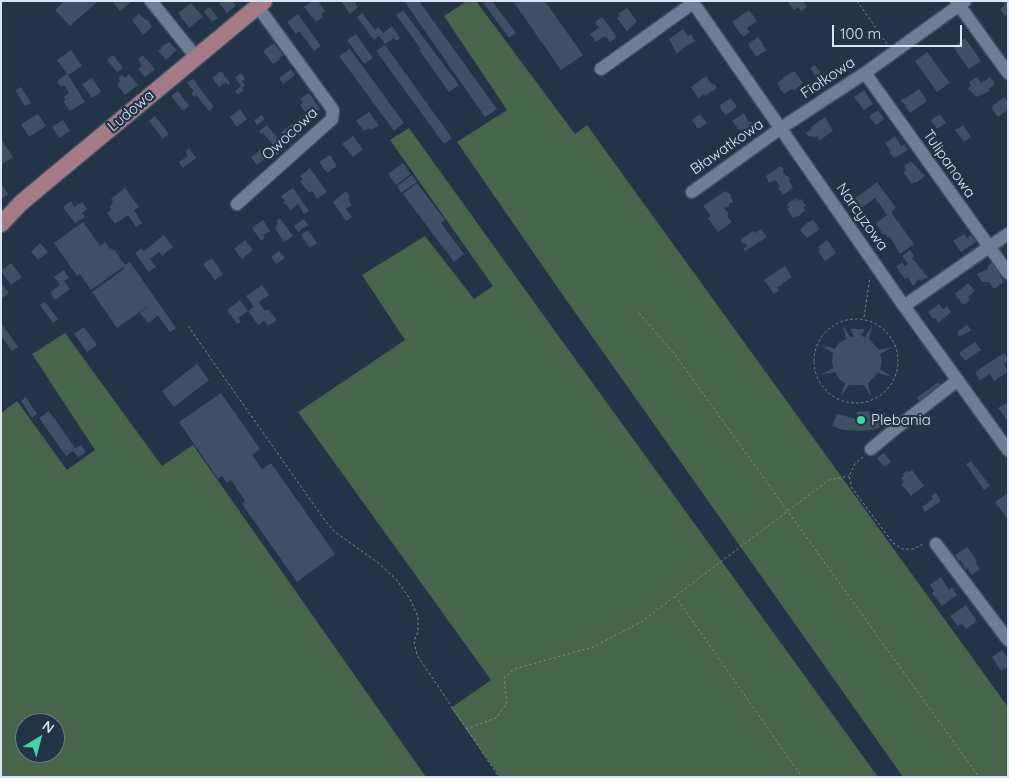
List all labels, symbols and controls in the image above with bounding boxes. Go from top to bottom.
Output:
scale bar [834,15,964,47]
text: 100 m [840,24,881,43]
street label: Fiołkowa [798,53,858,103]
street label: Ludowa [104,86,158,136]
street label: Owocowa [259,104,321,164]
street label: Bławatkowa [687,115,767,179]
street label: Tulipanowa [919,127,979,201]
street label: Narcyzowa [832,180,892,254]
place label: Plebania [871,411,931,429]
marker: Plebania [855,414,867,426]
north arrow [15,713,65,763]
text: N [39,717,58,737]

